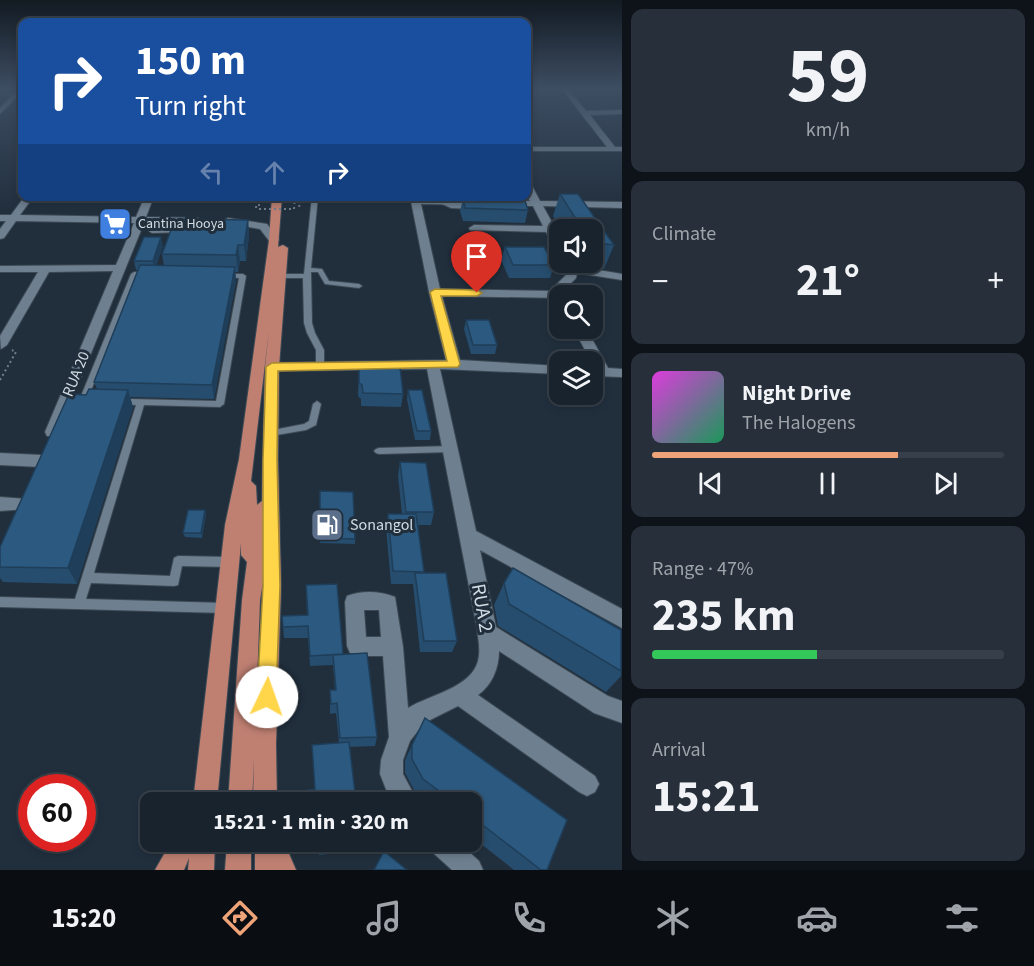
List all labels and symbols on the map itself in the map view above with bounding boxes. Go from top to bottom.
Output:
supermarket icon: Cantina Hooya [97,206,133,242]
place label: Cantina Hooya [138,214,224,234]
pin [451,231,502,293]
street label: RUA 20 [57,348,95,400]
fuel station icon: Sonangol [309,507,345,543]
place label: Sonangol [350,514,413,536]
street label: RUA 2 [464,582,500,634]
position arrow [235,665,299,729]
speed limit sign: 60 [18,774,96,852]

